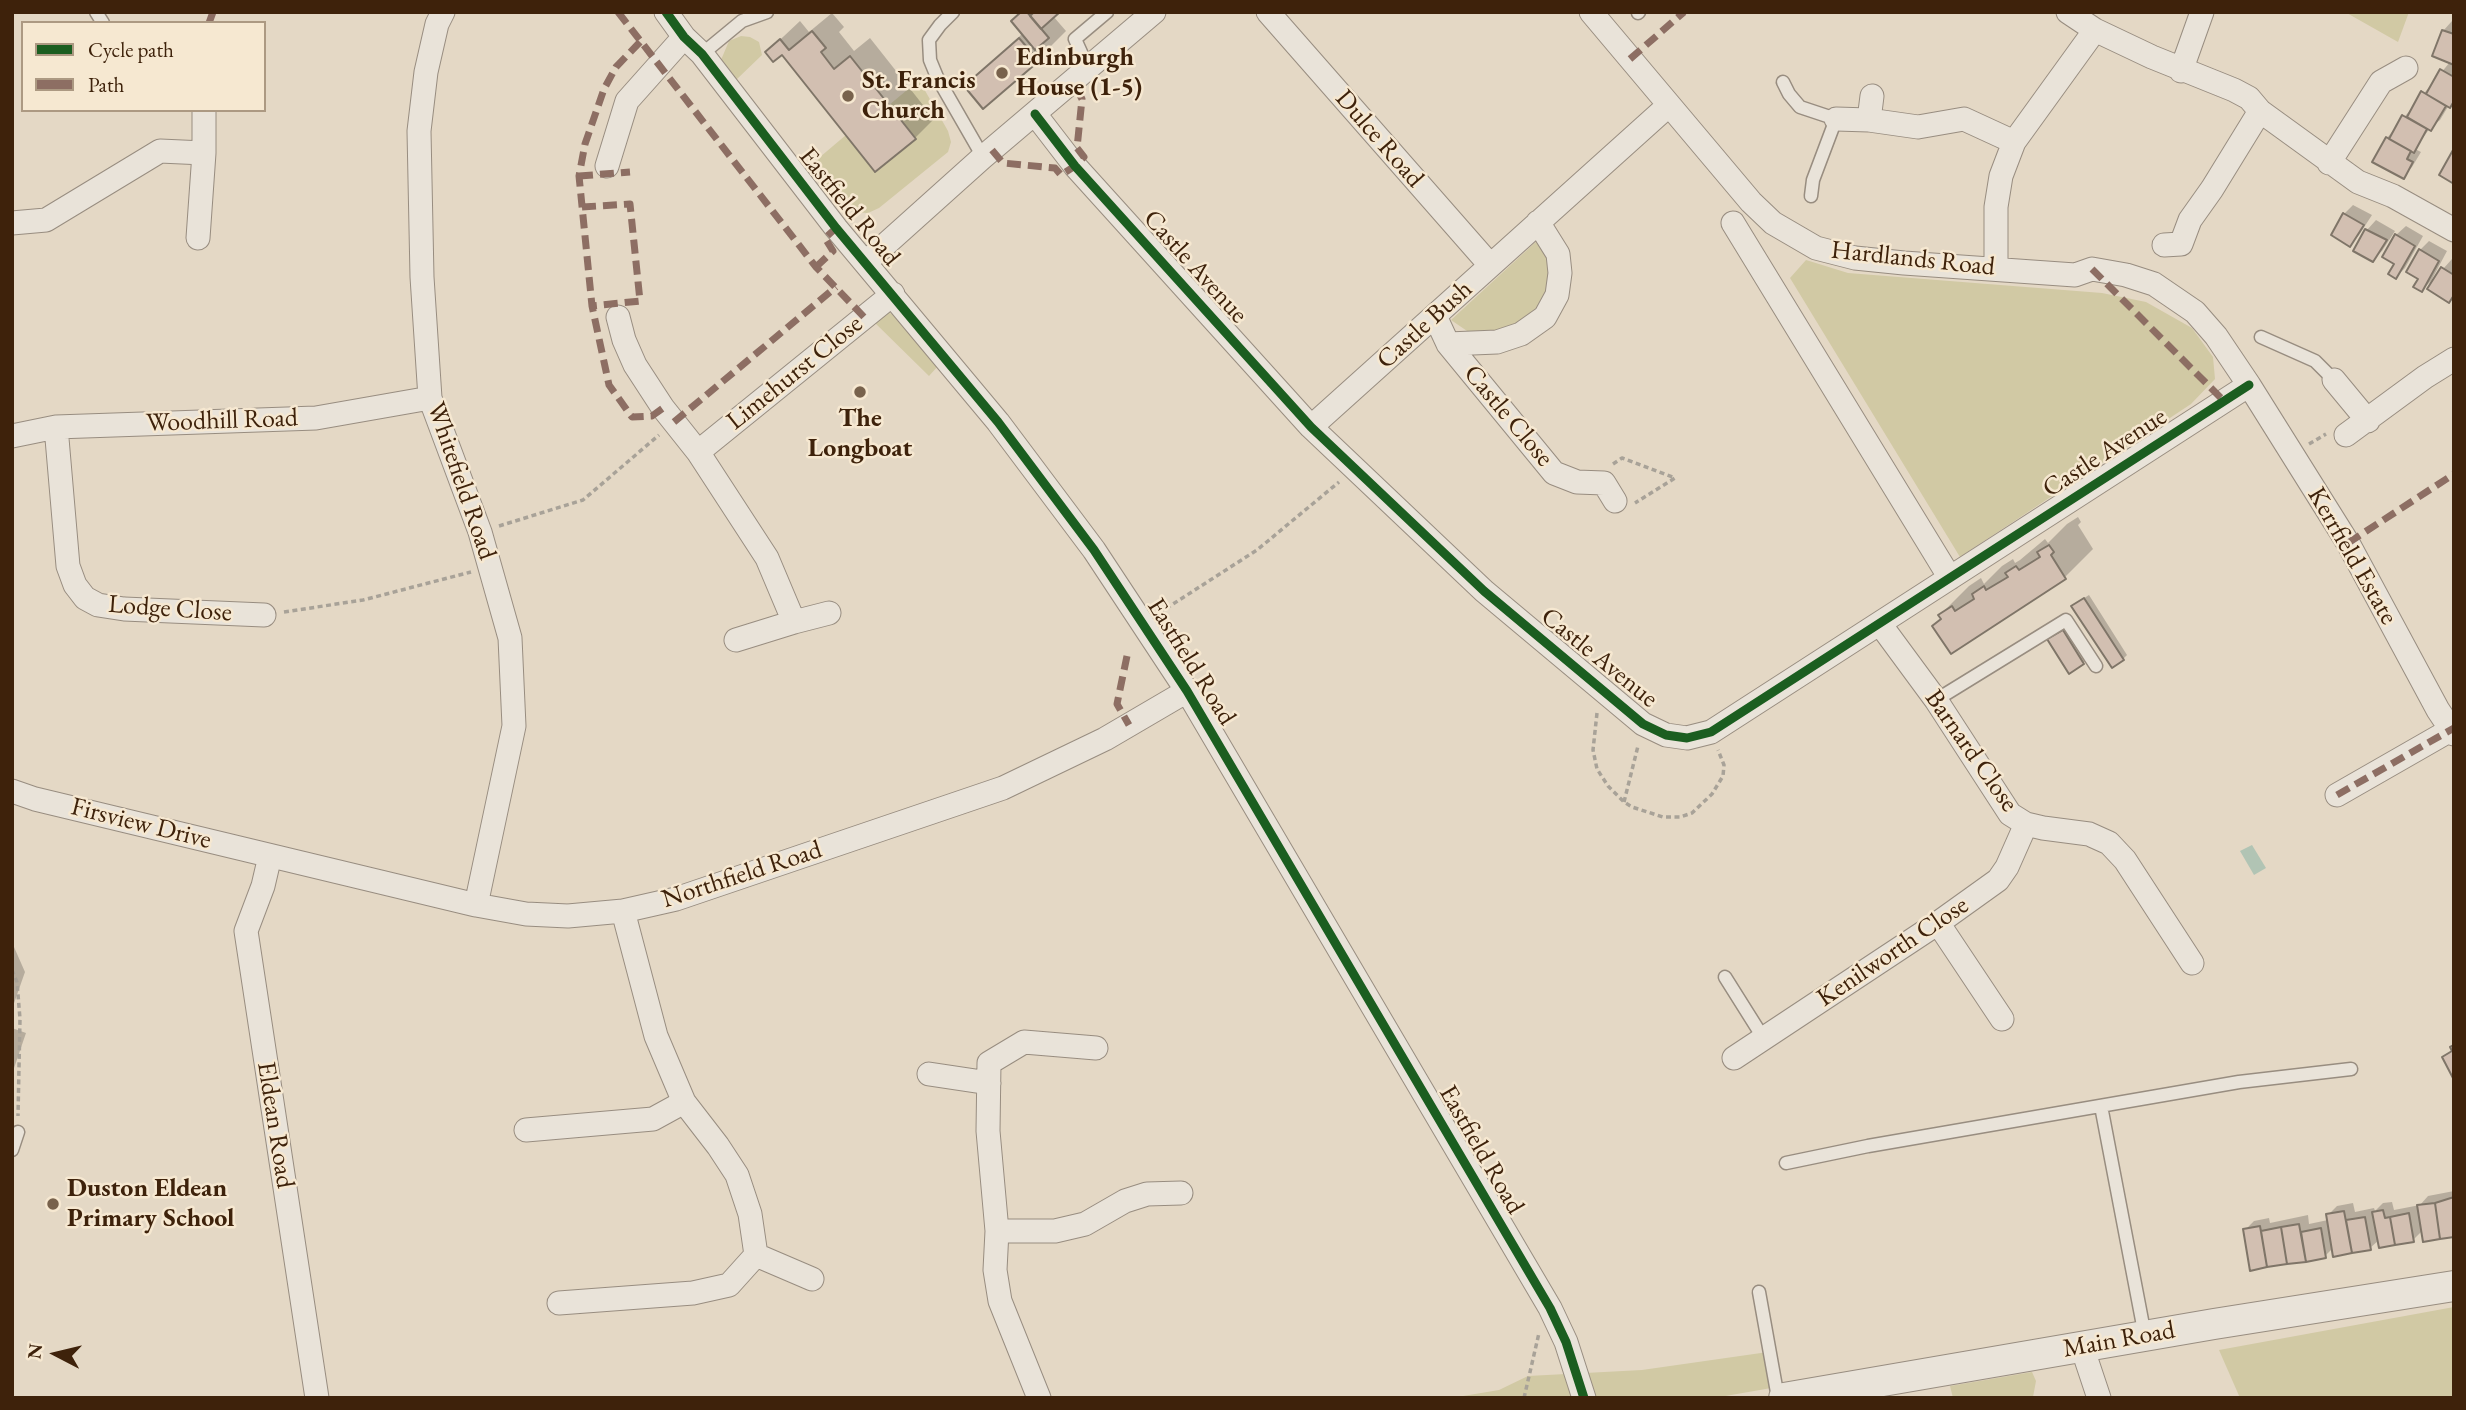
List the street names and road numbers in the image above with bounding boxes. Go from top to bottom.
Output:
street label: Dulce Road [1328,84,1430,194]
street label: Eastfield Road [792,141,906,273]
street label: Castle Avenue [1136,204,1254,330]
street label: Hardlands Road [1829,235,1997,283]
street label: Castle Bush [1371,274,1479,376]
street label: Limehurst Close [721,309,869,437]
street label: Castle Close [1456,359,1560,473]
street label: Whitefield Road [419,398,503,564]
street label: Castle Avenue [2037,401,2173,505]
street label: Woodhill Road [146,403,298,439]
street label: Kerrfield Estate [2300,482,2404,630]
street label: Lodge Close [107,589,233,629]
street label: Eastfield Road [1140,593,1242,731]
street label: Castle Avenue [1534,601,1664,715]
street label: Barnard Close [1918,684,2024,818]
street label: Firsview Drive [68,792,214,856]
street label: Northfield Road [658,834,826,916]
street label: Kenilworth Close [1811,890,1975,1014]
street label: Eldean Road [250,1059,300,1191]
street label: Eastfield Road [1432,1080,1530,1220]
street label: Main Road [2061,1315,2177,1365]

